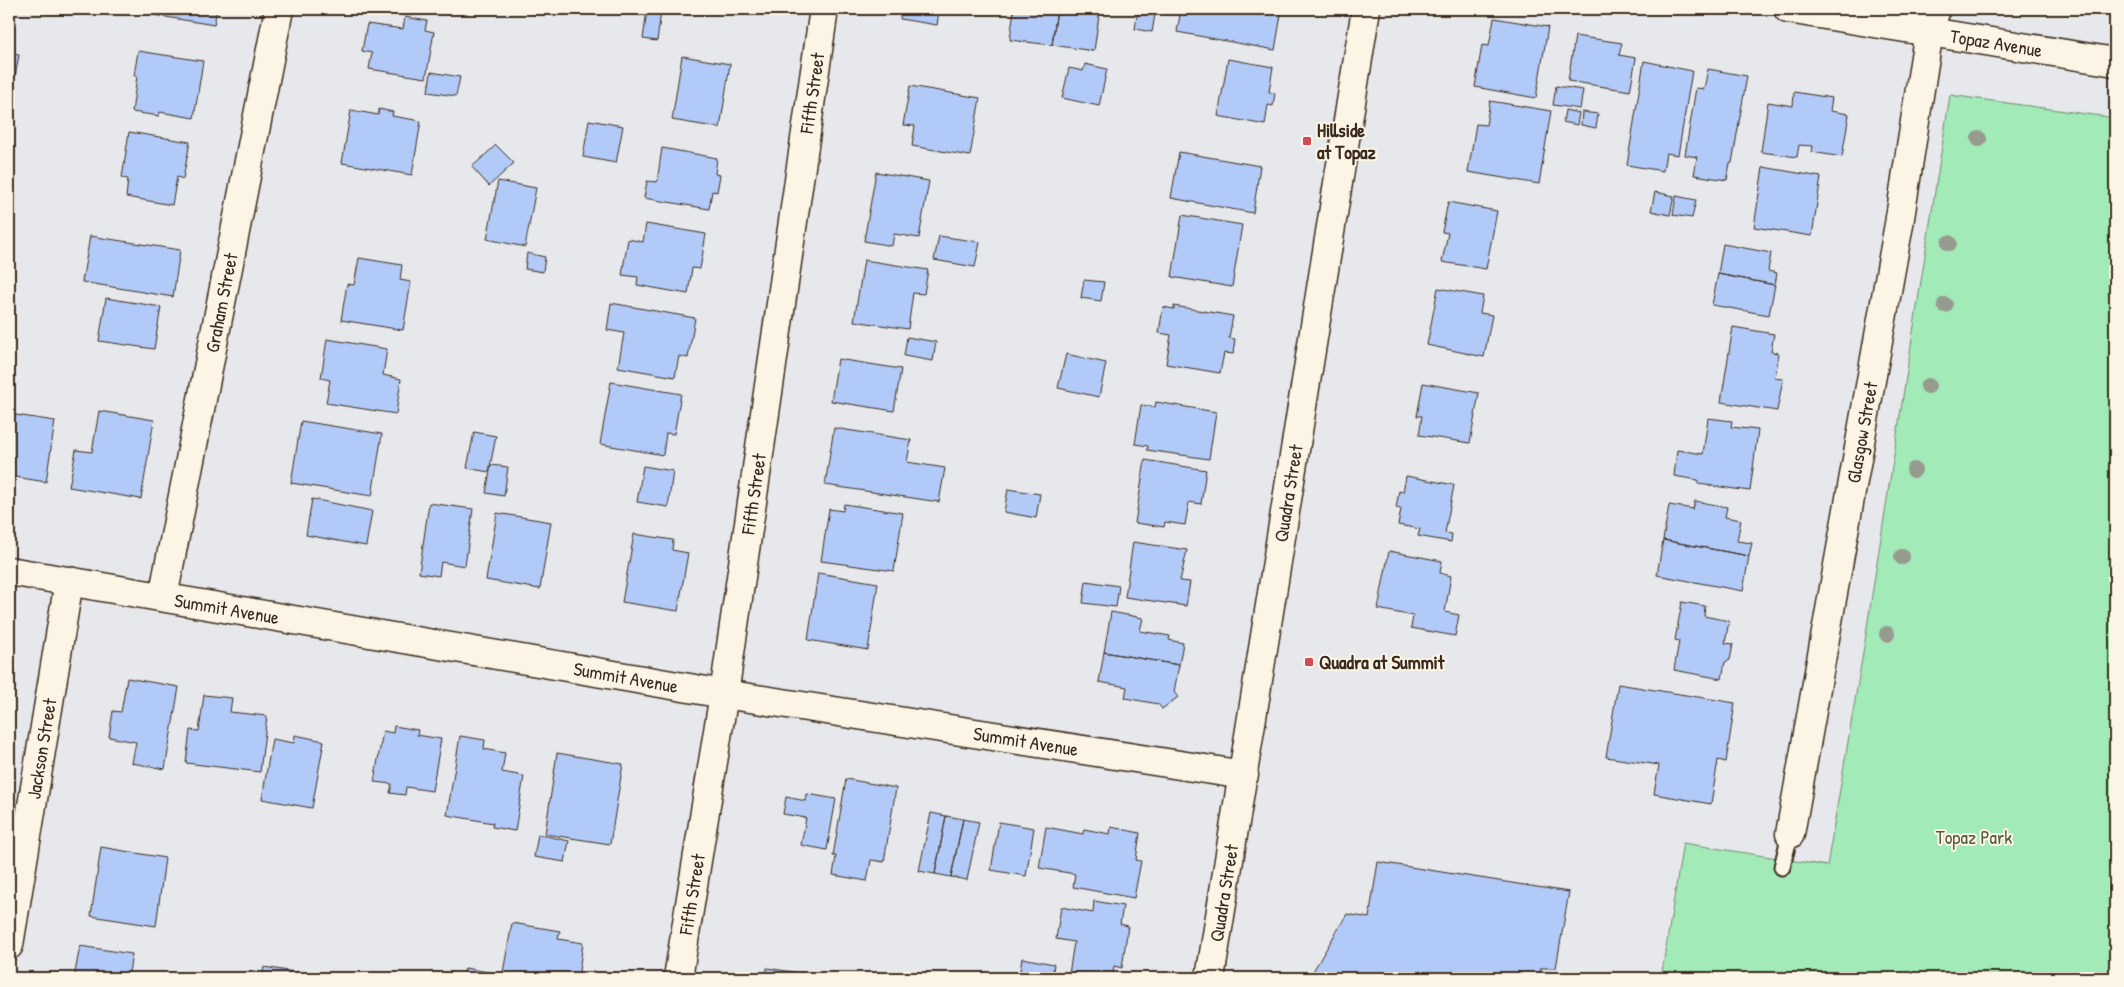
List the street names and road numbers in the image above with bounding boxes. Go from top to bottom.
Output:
street label: Topaz Avenue [1948,22,2045,63]
street label: Fifth Street [793,50,831,136]
street label: Graham Street [199,250,244,355]
street label: Glasgow Street [1840,379,1884,485]
street label: Quadra Street [1267,442,1309,544]
street label: Fifth Street [734,451,772,537]
street label: Summit Avenue [173,587,281,630]
street label: Summit Avenue [572,655,681,699]
street label: Jackson Street [20,696,63,801]
street label: Summit Avenue [972,720,1080,762]
street label: Quadra Street [1203,842,1244,944]
street label: Fifth Street [672,851,711,937]

